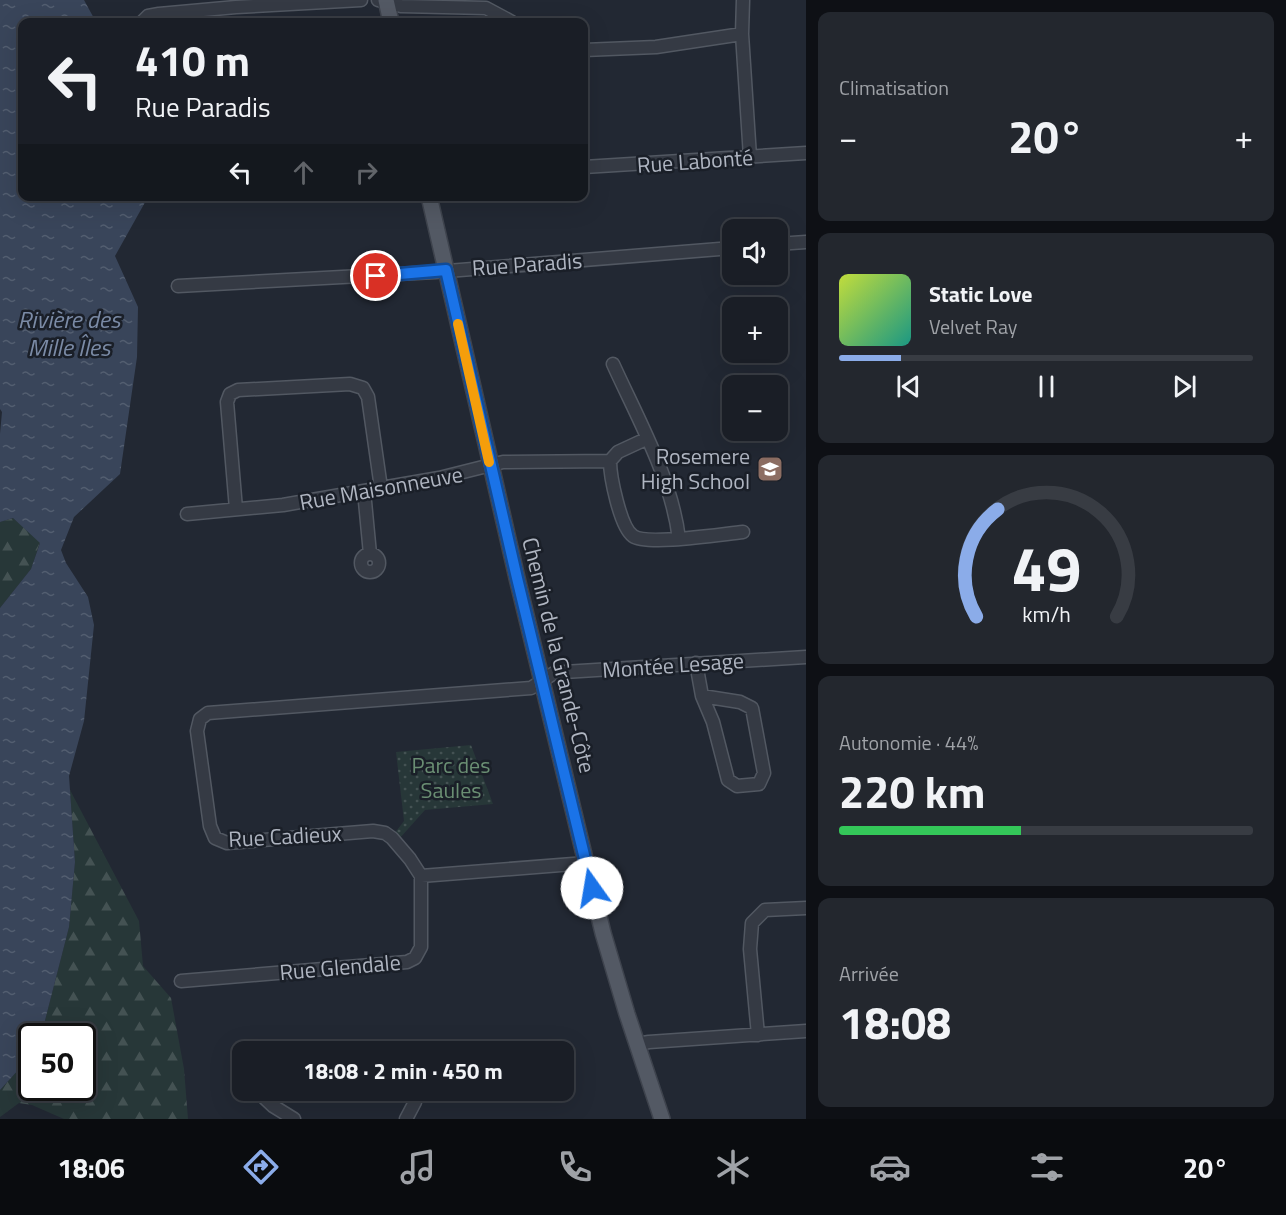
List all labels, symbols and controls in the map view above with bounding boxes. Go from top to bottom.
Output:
text: 410 m [135,28,250,92]
icon: left [36,42,114,120]
text: Climatisation [839,72,949,103]
text: Rue Paradis [135,86,271,127]
text: 20° [1008,102,1084,170]
text: − [839,112,857,162]
text: + [1235,112,1253,162]
street label: Rue Labonté [636,140,754,182]
icon: left [224,156,257,189]
icon: ahead [287,156,320,189]
icon: right [350,156,383,189]
map controls [722,219,788,441]
button: sound [722,219,788,285]
street label: Rue Paradis [471,243,583,285]
pin [350,250,401,301]
icon: arrive [359,259,392,292]
text: Static Love [929,277,1032,311]
button: + [722,297,788,363]
water label: Rivière des Mille Îles [18,301,122,365]
text: Velvet Ray [929,311,1018,342]
icon: previous [892,370,925,403]
icon: pause [1030,370,1063,403]
icon: next [1168,370,1201,403]
button: − [722,375,788,441]
place label: Rosemere High School [641,439,750,498]
school or university icon: Rosemere High School [755,454,785,484]
street label: Rue Maisonneuve [297,457,465,519]
text: 49 [1011,520,1081,615]
street label: Chemin de la Grande-Côte [513,534,605,776]
text: km/h [1022,598,1070,630]
street label: Montée Lesage [601,643,745,687]
text: Autonomie · 44% [839,727,978,758]
park label: Parc des Saules [412,748,490,807]
text: 220 km [839,757,985,825]
street label: Rue Cadieux [228,816,343,856]
position arrow [560,856,624,920]
street label: Rue Glendale [278,945,402,989]
text: Arrivée [839,958,899,989]
text: 18:08 [839,988,951,1056]
speed limit sign: 50 [18,1023,96,1101]
text: 18:08 · 2 min · 450 m [303,1054,503,1088]
icon: directions [240,1146,282,1188]
icon: music [397,1146,439,1188]
icon: phone [554,1146,596,1188]
icon: climate [712,1146,754,1188]
icon: car [869,1146,911,1188]
icon: filters [1026,1146,1068,1188]
text: 18:06 [58,1147,125,1188]
text: 20° [1183,1147,1228,1188]

